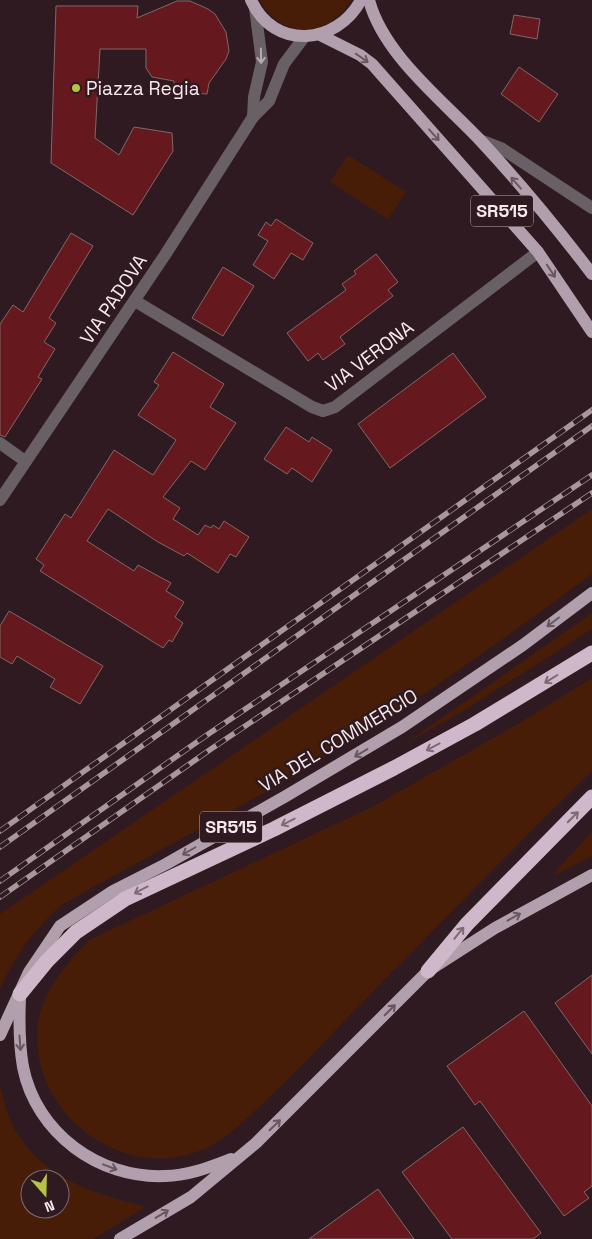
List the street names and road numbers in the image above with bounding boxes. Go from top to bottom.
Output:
road number: SR515 [471,196,533,227]
street label: VIA PADOVA [74,250,153,349]
street label: VIA VERONA [320,315,419,398]
street label: VIA DEL COMMERCIO [254,683,422,798]
road number: SR515 [200,812,262,842]

